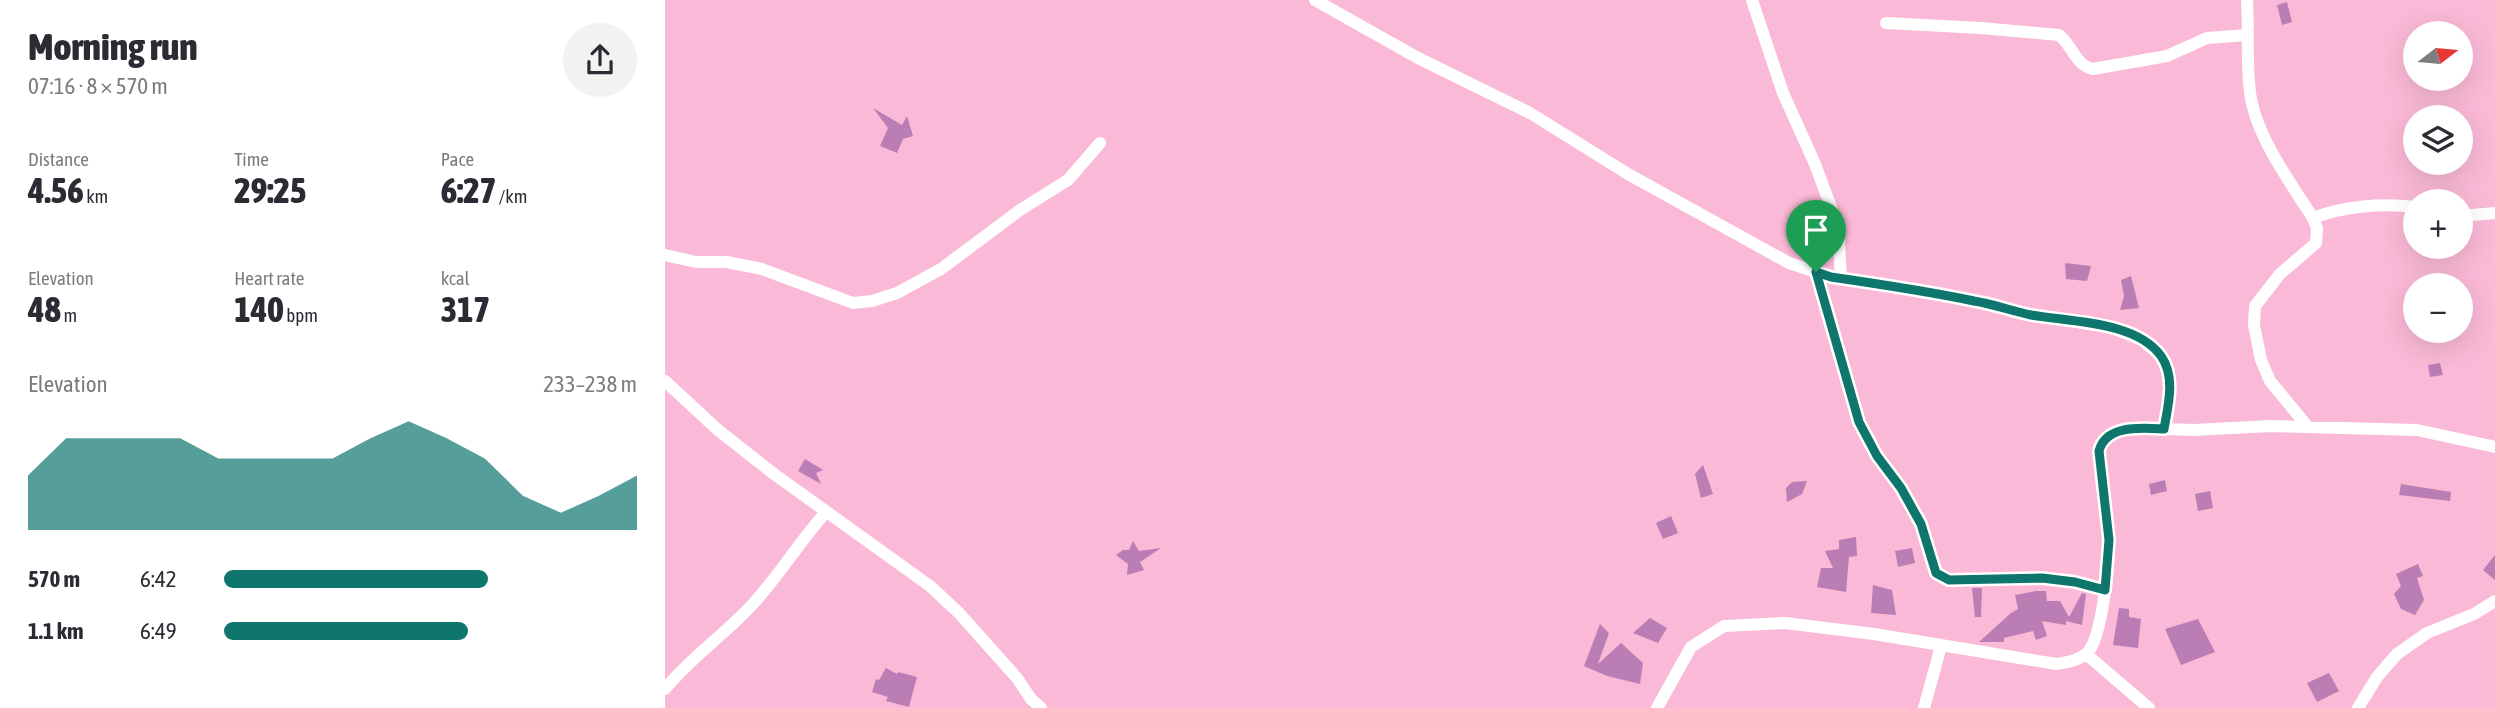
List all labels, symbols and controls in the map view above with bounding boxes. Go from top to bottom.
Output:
north arrow [2403,21,2473,91]
map controls [2403,21,2473,343]
button: share [563,23,637,97]
text: Morning run [28,25,198,68]
text: 07:16 · 8 × 570 m [28,73,168,99]
button: layers [2403,105,2473,175]
text: Distance [28,148,89,170]
text: Time [234,148,269,170]
text: Pace [441,148,474,170]
text: 4.56 [28,170,84,210]
text: 29:25 [234,170,306,210]
text: 6:27 [441,170,496,210]
text: km [84,185,108,207]
text: /km [496,185,527,207]
button: + [2403,189,2473,259]
pin [1786,200,1846,272]
icon: arrive [1797,211,1835,249]
text: Elevation [28,267,94,289]
text: Heart rate [234,267,304,289]
text: kcal [441,267,470,289]
button: − [2403,273,2473,343]
text: 48 [28,289,61,329]
text: 140 [234,289,284,329]
text: 317 [441,289,490,329]
text: m [61,304,77,326]
text: bpm [284,304,318,326]
text: Elevation [28,371,108,397]
text: 233–238 m [543,371,637,397]
text: 570 m [28,566,80,592]
text: 6:42 [140,566,177,592]
text: 1.1 km [28,618,84,644]
text: 6:49 [140,618,177,644]

